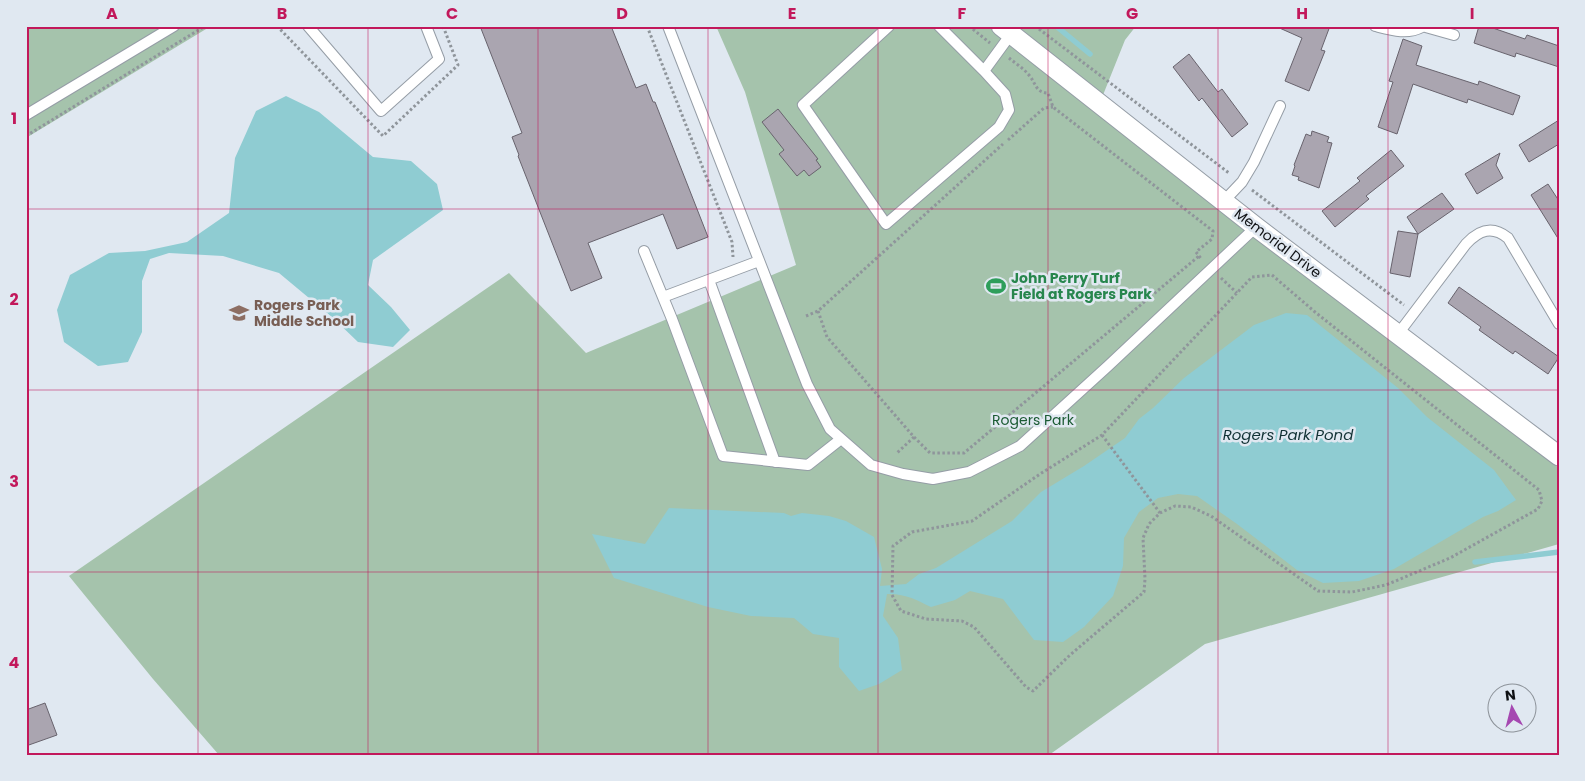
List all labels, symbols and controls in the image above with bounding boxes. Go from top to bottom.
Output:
text: A [106,2,118,25]
text: B [277,2,287,25]
text: C [446,2,458,25]
text: D [616,2,628,25]
text: E [788,2,796,25]
text: F [958,2,967,25]
text: G [1126,2,1138,25]
text: H [1296,2,1308,25]
text: I [1470,2,1474,25]
text: 1 [11,107,17,130]
street label: Memorial Drive [1230,204,1326,283]
place label: John Perry Turf Field at Rogers Park [1011,268,1152,304]
sports icon: John Perry Turf Field at Rogers Park [985,275,1007,297]
text: 2 [9,288,19,311]
place label: Rogers Park Middle School [254,295,354,331]
school or university icon: Rogers Park Middle School [228,302,250,324]
park label: Rogers Park [992,410,1075,430]
water label: Rogers Park Pond [1223,424,1354,445]
text: 3 [9,470,19,493]
text: 4 [9,651,20,674]
north arrow [1488,684,1538,734]
text: N [1504,685,1517,706]

